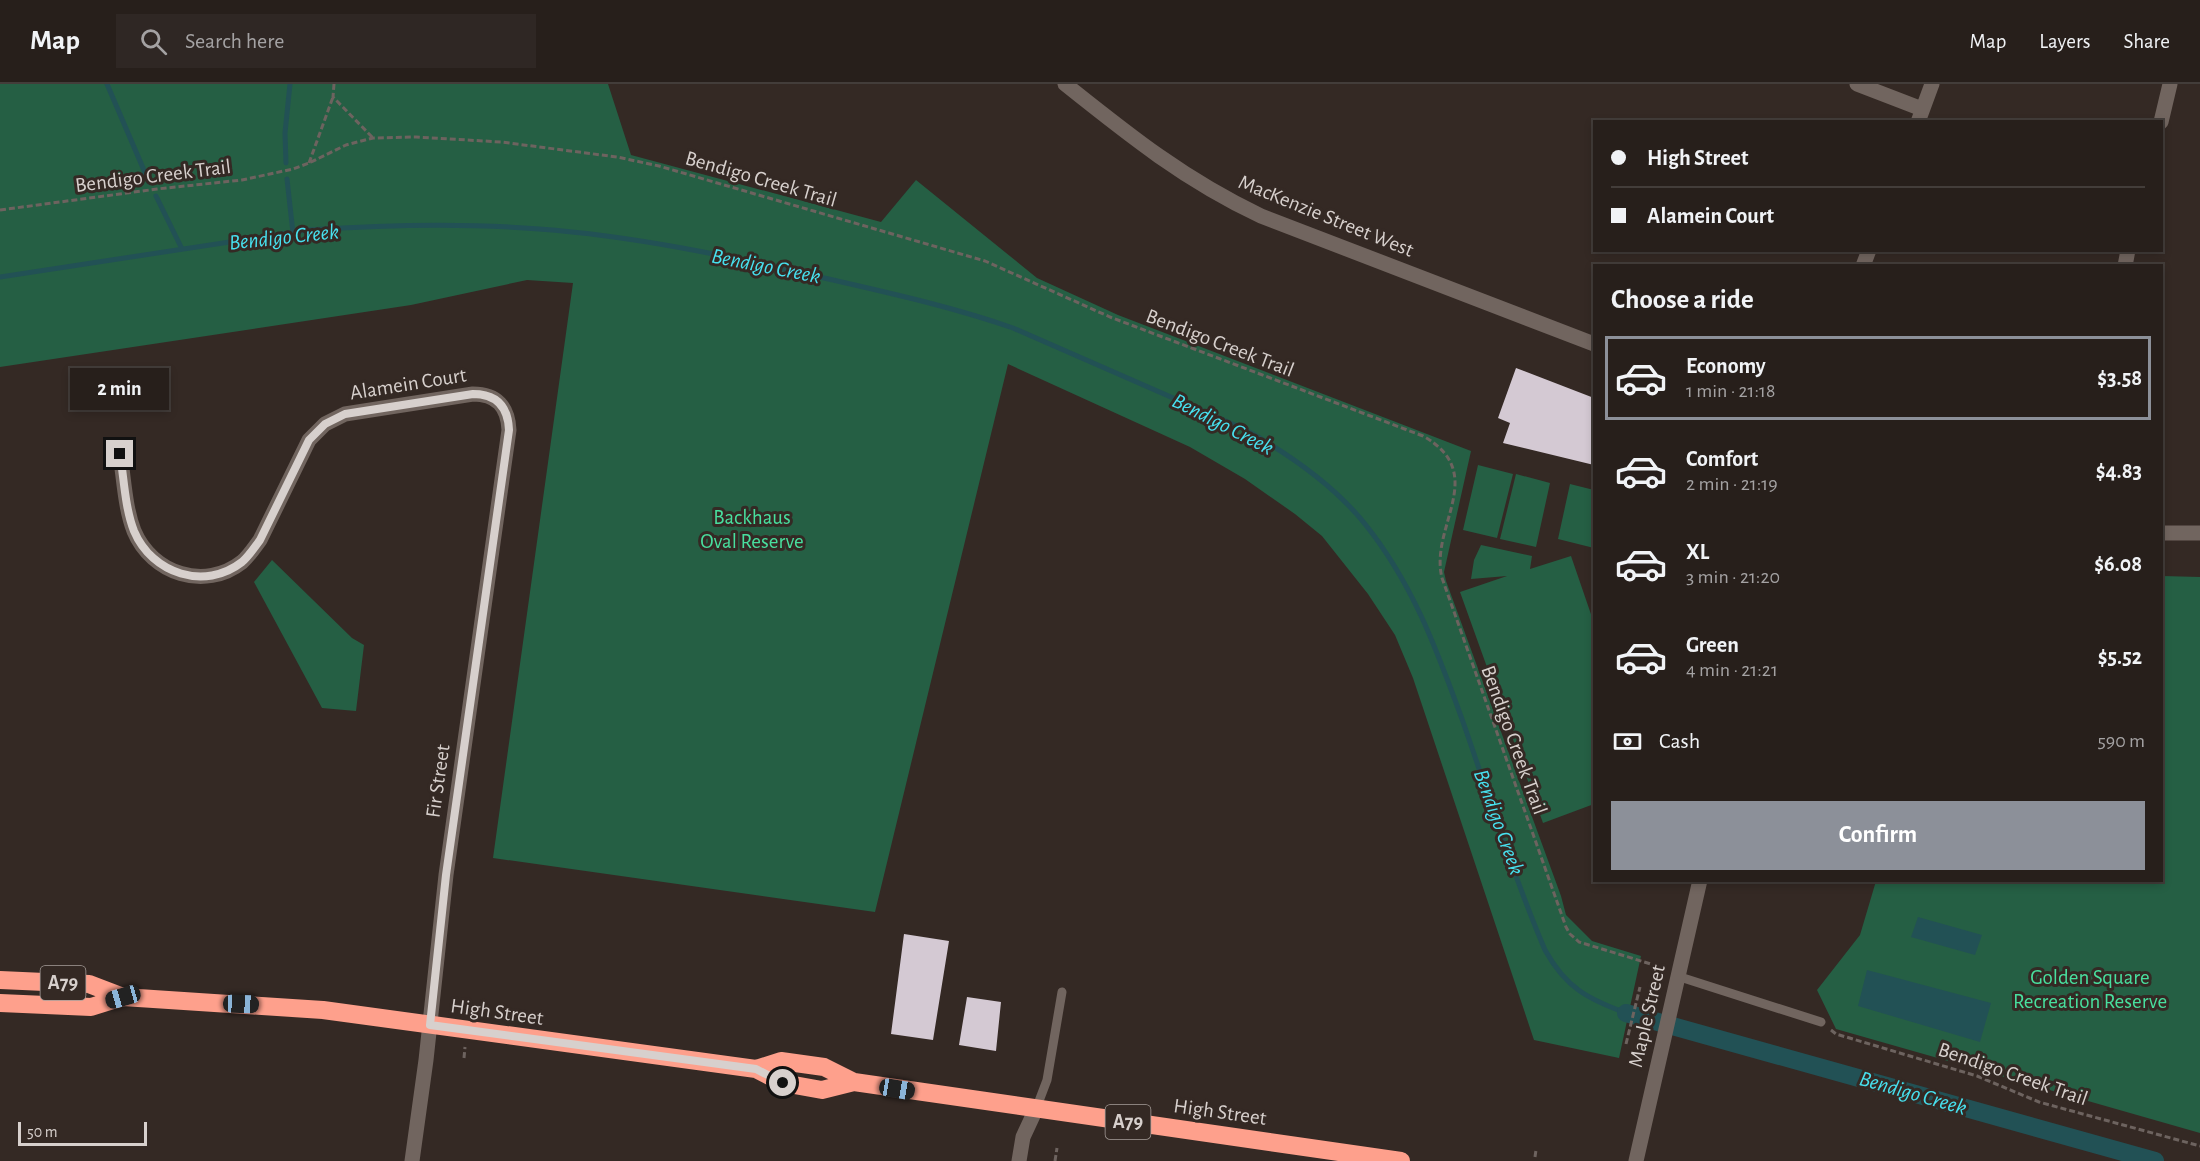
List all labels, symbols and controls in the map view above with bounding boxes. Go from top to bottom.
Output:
search box [116,14,536,68]
icon: search [137,25,170,58]
text: Map [30,27,80,55]
text: Search here [185,30,284,52]
text: Map [1970,31,2006,52]
text: Layers [2039,31,2090,52]
text: Share [2123,31,2170,52]
street label: Bendigo Creek Trail [683,147,839,211]
text: High Street [1647,147,1748,169]
street label: Bendigo Creek Trail [74,156,232,196]
street label: MacKenzie Street West [1235,171,1417,261]
text: Alamein Court [1647,205,1774,227]
water label: Bendigo Creek [228,220,340,254]
water label: Bendigo Creek [710,245,822,287]
text: Choose a ride [1611,286,1754,313]
street label: Bendigo Creek Trail [1143,305,1297,381]
icon: car [1614,351,1668,405]
text: Economy [1686,355,1766,377]
street label: Alamein Court [348,364,468,404]
callout: 2 min [70,367,170,409]
text: $3.58 [2097,367,2142,389]
text: 2 min [97,379,142,399]
text: 1 min · 21:18 [1686,381,1775,401]
water label: Bendigo Creek [1169,389,1277,459]
route end [106,440,133,467]
icon: car [1614,444,1668,498]
text: Comfort [1686,448,1758,470]
text: $4.83 [2096,460,2142,482]
text: 2 min · 21:19 [1686,474,1778,494]
park label: Backhaus Oval Reserve [700,507,804,552]
icon: car [1614,537,1668,591]
text: XL [1686,541,1709,563]
text: $6.08 [2094,553,2142,575]
text: 3 min · 21:20 [1686,567,1780,587]
icon: car [1614,630,1668,684]
text: Green [1686,634,1739,656]
text: $5.52 [2098,646,2142,668]
text: 4 min · 21:21 [1686,660,1778,680]
street label: Bendigo Creek Trail [1477,663,1551,817]
icon: cash [1611,725,1644,758]
text: Cash [1659,730,1700,752]
text: 590 m [2097,731,2145,751]
street label: Fir Street [422,743,454,819]
water label: Bendigo Creek [1470,766,1528,878]
button: Confirm [1611,801,2145,870]
street label: Maple Street [1625,962,1669,1069]
road number: A79 [40,966,86,1000]
park label: Golden Square Recreation Reserve [2013,967,2167,1012]
car [103,983,143,1011]
car [223,994,259,1014]
street label: High Street [449,995,545,1029]
street label: Bendigo Creek Trail [1935,1039,2091,1109]
water label: Bendigo Creek [1857,1067,1969,1119]
route start [769,1069,796,1096]
car [878,1077,916,1101]
street label: High Street [1172,1095,1268,1129]
road number: A79 [1106,1105,1150,1139]
scale bar [18,1119,147,1146]
text: 50 m [27,1124,58,1140]

